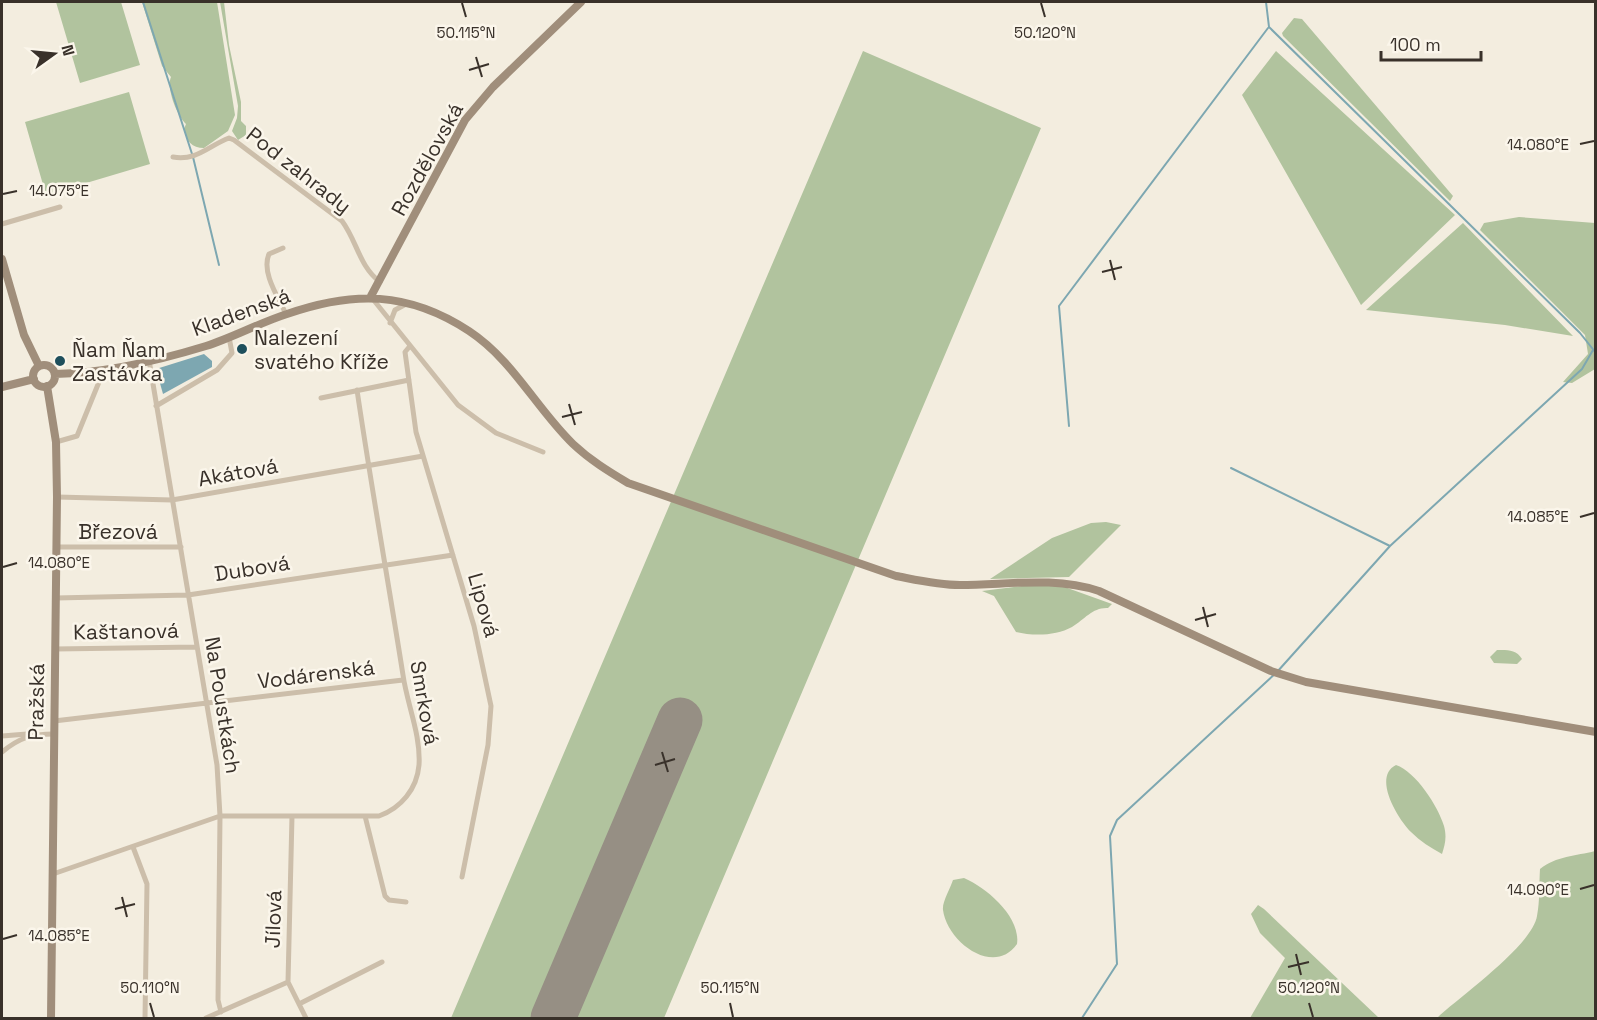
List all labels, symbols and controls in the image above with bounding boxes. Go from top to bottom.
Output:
text: 50.115°N [437,23,495,42]
text: 50.120°N [1014,23,1076,42]
north arrow [24,24,84,84]
scale bar [1381,24,1482,62]
text: 100 m [1390,33,1441,56]
text: N [56,42,80,58]
street label: Rozdělovská [385,98,469,220]
street label: Pod zahrady [241,121,357,219]
text: 14.080°E [1507,135,1569,154]
text: 14.075°E [29,181,89,200]
street label: Kladenská [188,282,294,342]
place label: Nalezení svatého Kříže [254,324,389,375]
place label: Ňam Ňam Zastávka [72,336,166,387]
marker: Nalezení svatého Kříže [235,342,249,356]
marker: Ňam Ňam Zastávka [53,354,67,368]
street label: Akátová [196,452,280,492]
text: 14.085°E [1507,507,1569,526]
street label: Březová [78,518,158,545]
street label: Dubová [212,549,292,587]
text: 14.080°E [28,553,90,572]
street label: Lipová [462,570,506,640]
street label: Kaštanová [73,617,179,645]
street label: Na Poustkách [199,635,247,775]
street label: Vodárenská [256,653,376,695]
street label: Smrková [404,659,446,747]
street label: Pražská [22,663,50,741]
text: 14.090°E [1507,880,1569,899]
street label: Jílová [258,889,288,949]
text: 14.085°E [28,926,90,945]
text: 50.110°N [120,978,180,997]
text: 50.115°N [701,978,759,997]
text: 50.120°N [1278,978,1340,997]

